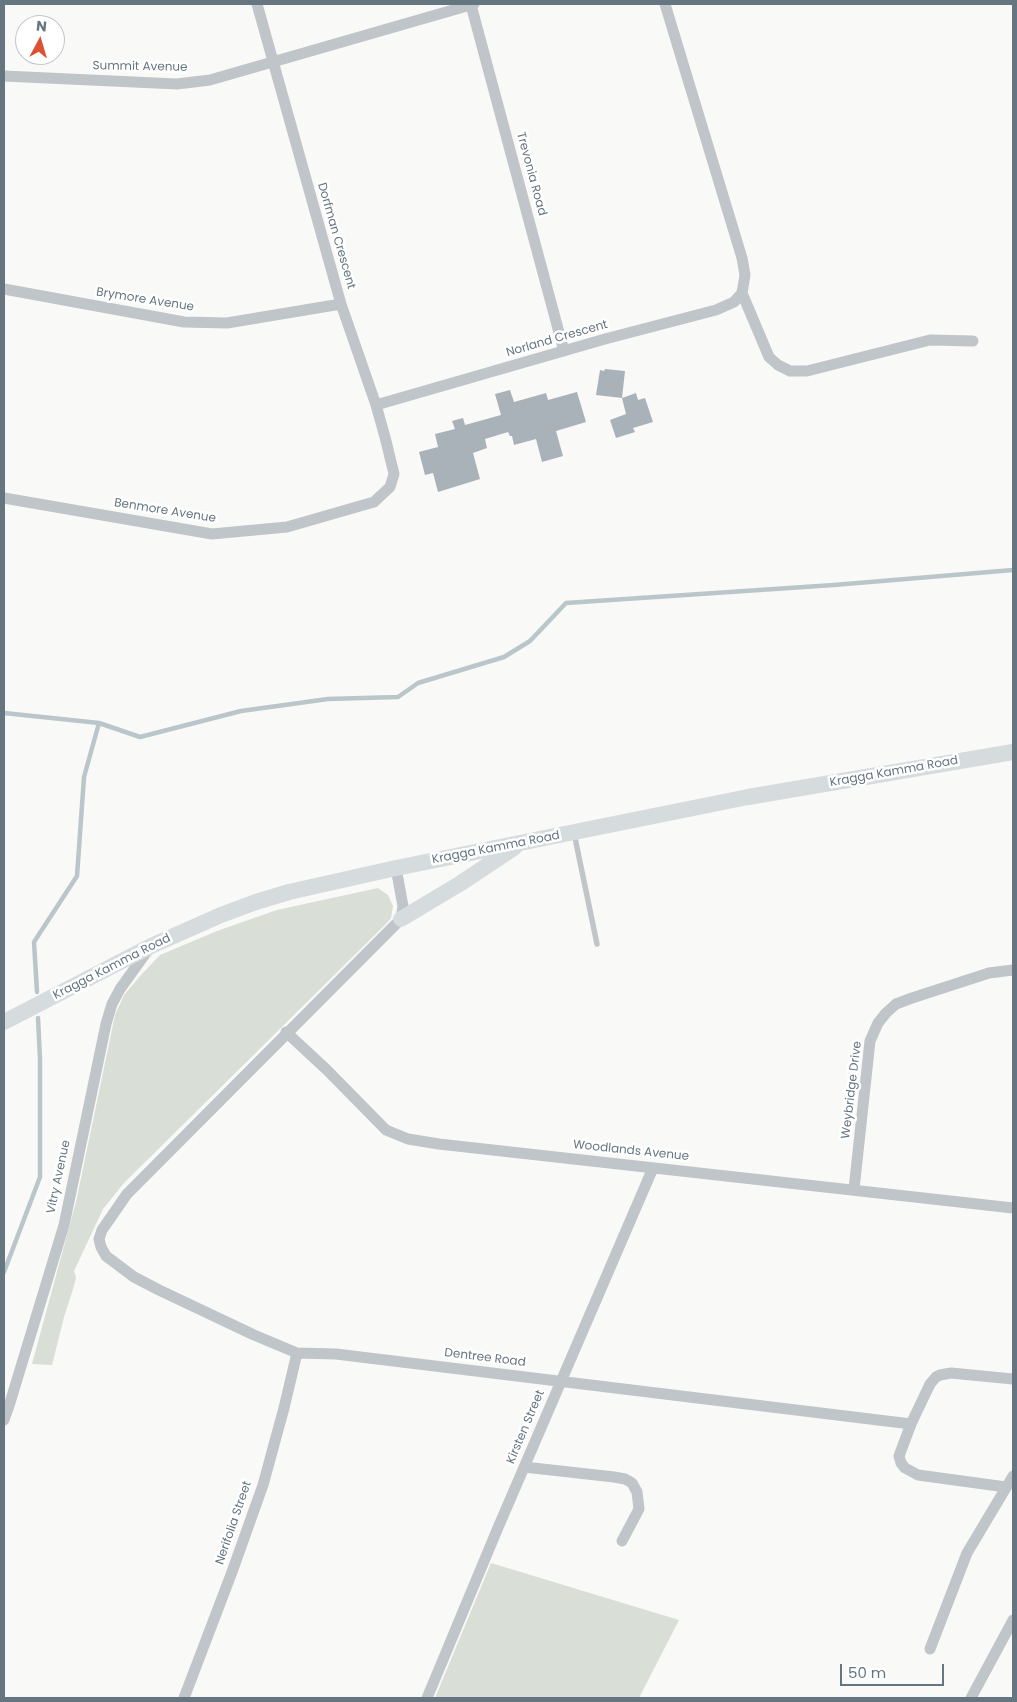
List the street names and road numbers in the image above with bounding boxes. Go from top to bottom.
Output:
street label: Summit Avenue [92,59,188,75]
street label: Trevonia Road [513,131,549,217]
street label: Dorfman Crescent [314,181,358,291]
street label: Brymore Avenue [95,285,195,315]
street label: Norland Crescent [505,318,609,360]
street label: Benmore Avenue [113,496,217,526]
street label: Kragga Kamma Road [829,754,959,790]
street label: Kragga Kamma Road [431,829,561,867]
street label: Kragga Kamma Road [51,931,173,1003]
street label: Weybridge Drive [839,1040,865,1140]
street label: Woodlands Avenue [572,1138,690,1164]
street label: Vitry Avenue [44,1139,74,1215]
street label: Dentree Road [444,1346,526,1370]
street label: Kirsten Street [504,1388,548,1466]
street label: Nerifolia Street [213,1479,255,1567]

